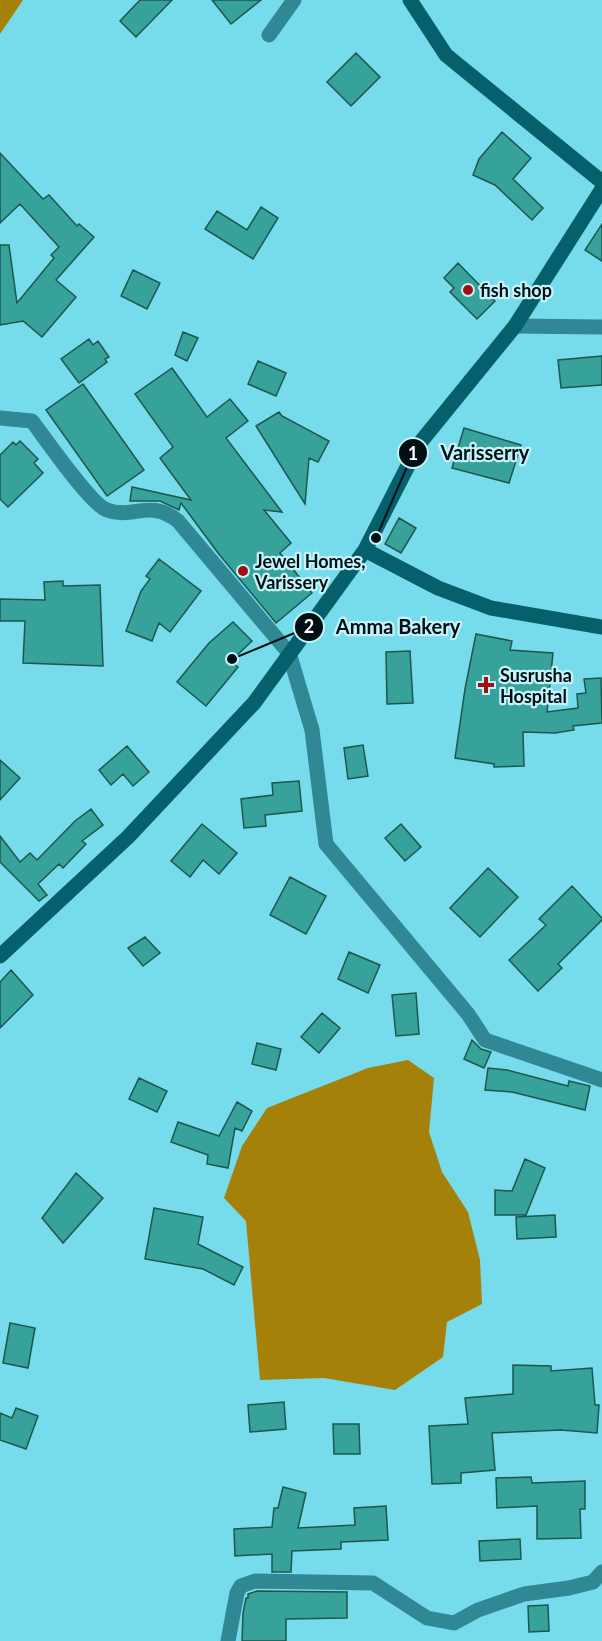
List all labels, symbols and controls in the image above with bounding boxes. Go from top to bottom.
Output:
place label: fish shop [480,279,552,301]
marker: fish shop [461,283,475,297]
callout: Varisserry [398,434,541,472]
text: Varisserry [440,440,530,464]
text: 1 [408,442,418,464]
place label: Jewel Homes, Varissery [254,550,365,593]
marker: Jewel Homes, Varissery [236,564,250,578]
callout: Amma Bakery [294,608,472,646]
text: Amma Bakery [335,614,461,638]
text: 2 [304,615,314,637]
place label: Susrusha Hospital [500,664,572,707]
marker: Susrusha Hospital [477,676,495,694]

